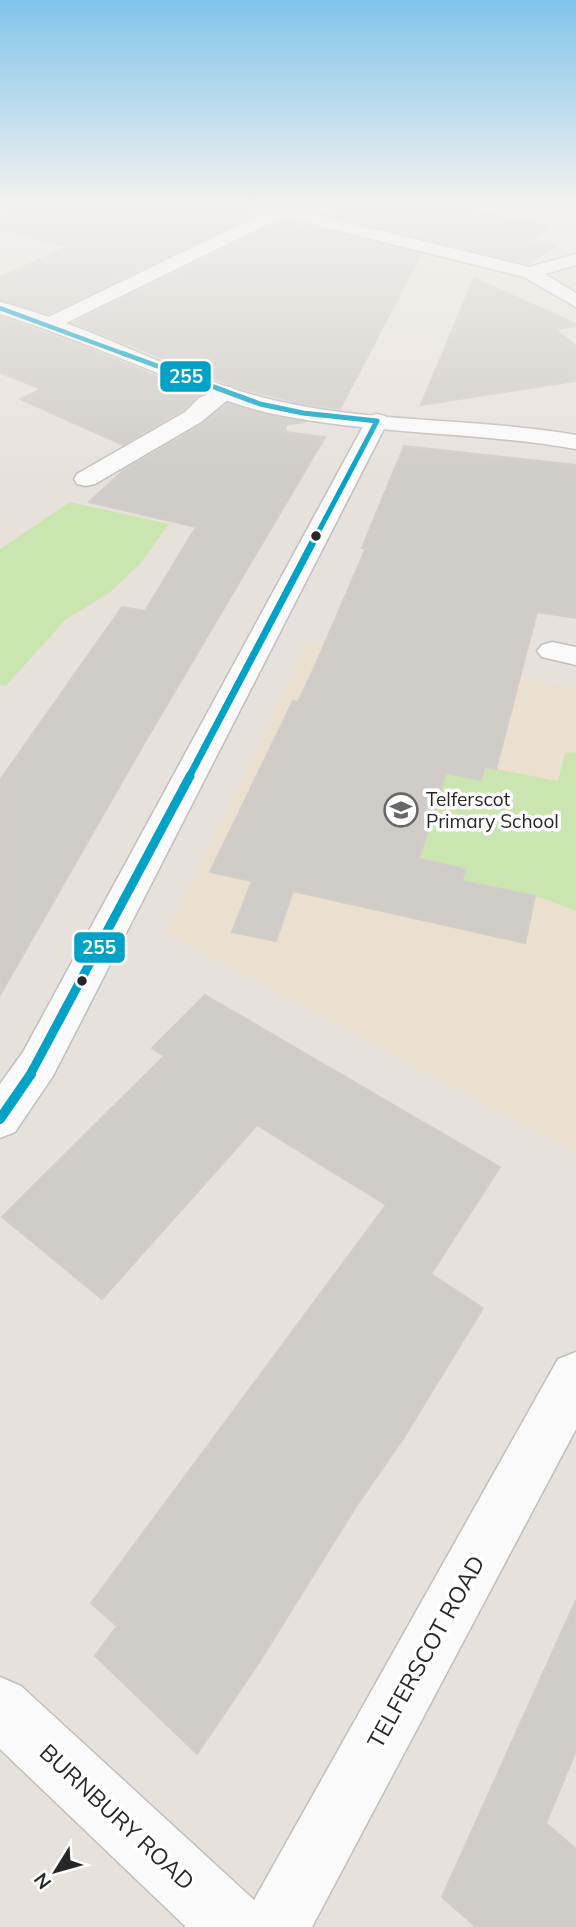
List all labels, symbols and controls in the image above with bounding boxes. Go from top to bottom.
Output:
line badge: 255 [159,360,212,393]
text: 255 [169,364,203,388]
unlabelled marker [309,529,323,543]
place label: Telferscot Primary School [426,787,559,833]
school or university icon: Telferscot Primary School [382,791,420,829]
line badge: 255 [73,931,126,964]
text: 255 [82,935,116,959]
unlabelled marker [75,974,89,988]
street label: TELFERSCOT ROAD [361,1550,491,1753]
street label: BURNBURY ROAD [34,1738,200,1896]
north arrow [21,1836,91,1906]

